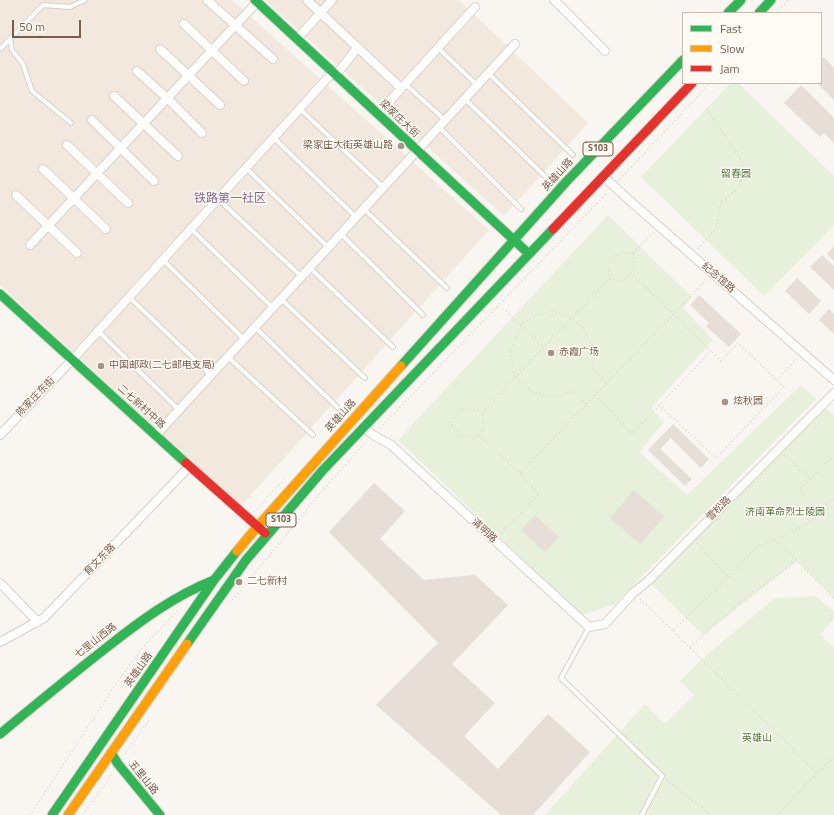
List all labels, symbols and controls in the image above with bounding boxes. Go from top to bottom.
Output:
scale bar [14,12,83,38]
legend [682,12,822,84]
text: 50 m [19,17,45,36]
text: Fast [720,19,742,38]
text: Slow [720,39,745,58]
text: Jam [720,59,740,78]
street label: 梁家庄大街 [377,98,421,140]
place label: 梁家庄大街英雄山路 [303,140,393,152]
marker: 梁家庄大街英雄山路 [396,141,406,151]
road number: S103 [583,142,613,156]
street label: 英雄山路 [540,156,576,194]
park label: 留春园 [721,169,751,181]
district label: 铁路第一社区 [194,192,266,206]
street label: 纪念馆路 [699,260,737,296]
place label: 赤霞广场 [559,347,599,359]
marker: 赤霞广场 [546,348,556,358]
place label: 中国邮政(二七邮电支局) [109,360,214,372]
marker: 中国邮政(二七邮电支局) [96,361,106,371]
street label: 陈家庄东街 [14,375,58,419]
street label: 二七新村中路 [115,382,167,432]
place label: 炫秋园 [733,396,763,408]
street label: 英雄山路 [323,397,359,435]
marker: 炫秋园 [720,397,730,407]
street label: 雪松路 [704,494,734,524]
park label: 济南革命烈士陵园 [745,507,825,519]
road number: S103 [266,513,296,527]
street label: 清明路 [469,516,499,546]
street label: 育文东路 [82,541,118,579]
place label: 二七新村 [247,576,287,588]
marker: 二七新村 [234,577,244,587]
street label: 七里山西路 [73,621,119,661]
street label: 英雄山路 [123,650,155,690]
park label: 英雄山 [742,733,772,745]
street label: 五里山路 [126,759,160,797]

